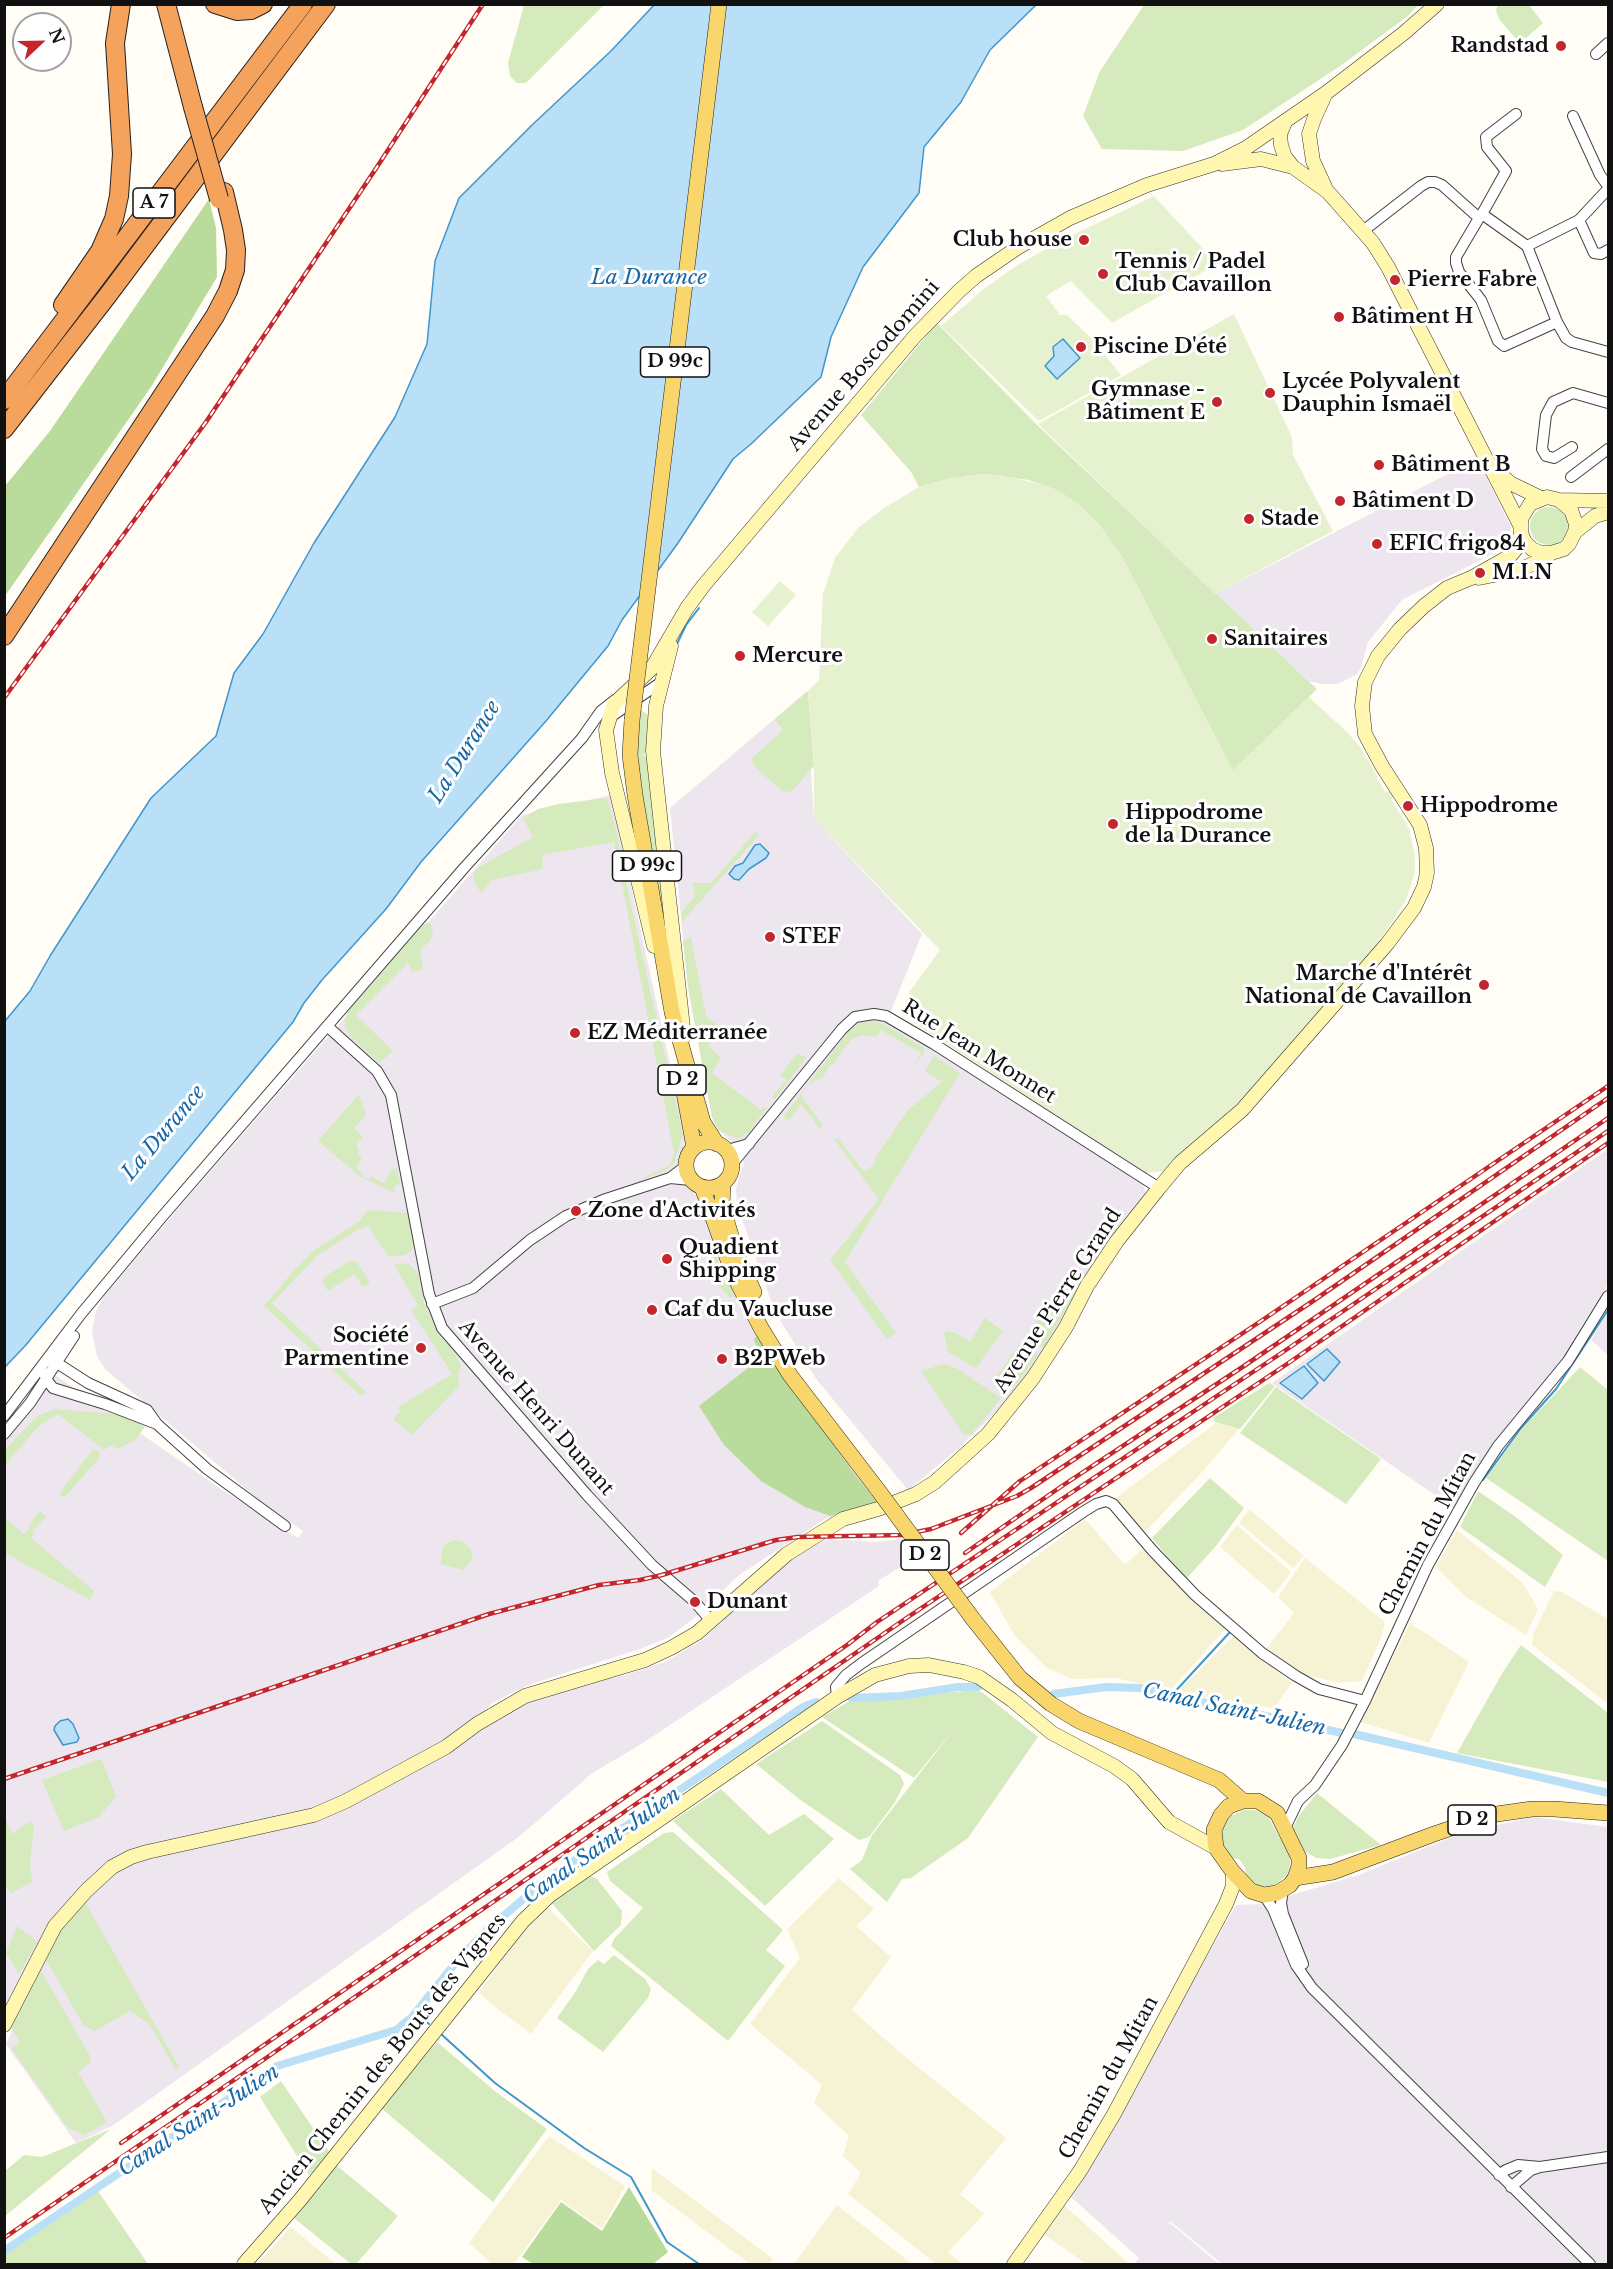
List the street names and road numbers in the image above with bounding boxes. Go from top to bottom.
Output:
road number: A 7 [133,188,175,218]
street label: Avenue Boscodomini [783,276,945,456]
road number: D 99c [640,347,710,377]
road number: D 99c [612,851,682,881]
street label: Rue Jean Monnet [898,995,1060,1109]
road number: D 2 [658,1065,706,1095]
street label: Avenue Pierre Grand [989,1204,1127,1398]
street label: Avenue Henri Dunant [453,1315,619,1501]
street label: Chemin du Mitan [1375,1448,1481,1620]
road number: D 2 [901,1540,949,1570]
road number: D 2 [1448,1805,1496,1835]
street label: Ancien Chemin des Bouts des Vignes [254,1909,512,2219]
street label: Chemin du Mitan [1054,1992,1164,2164]

